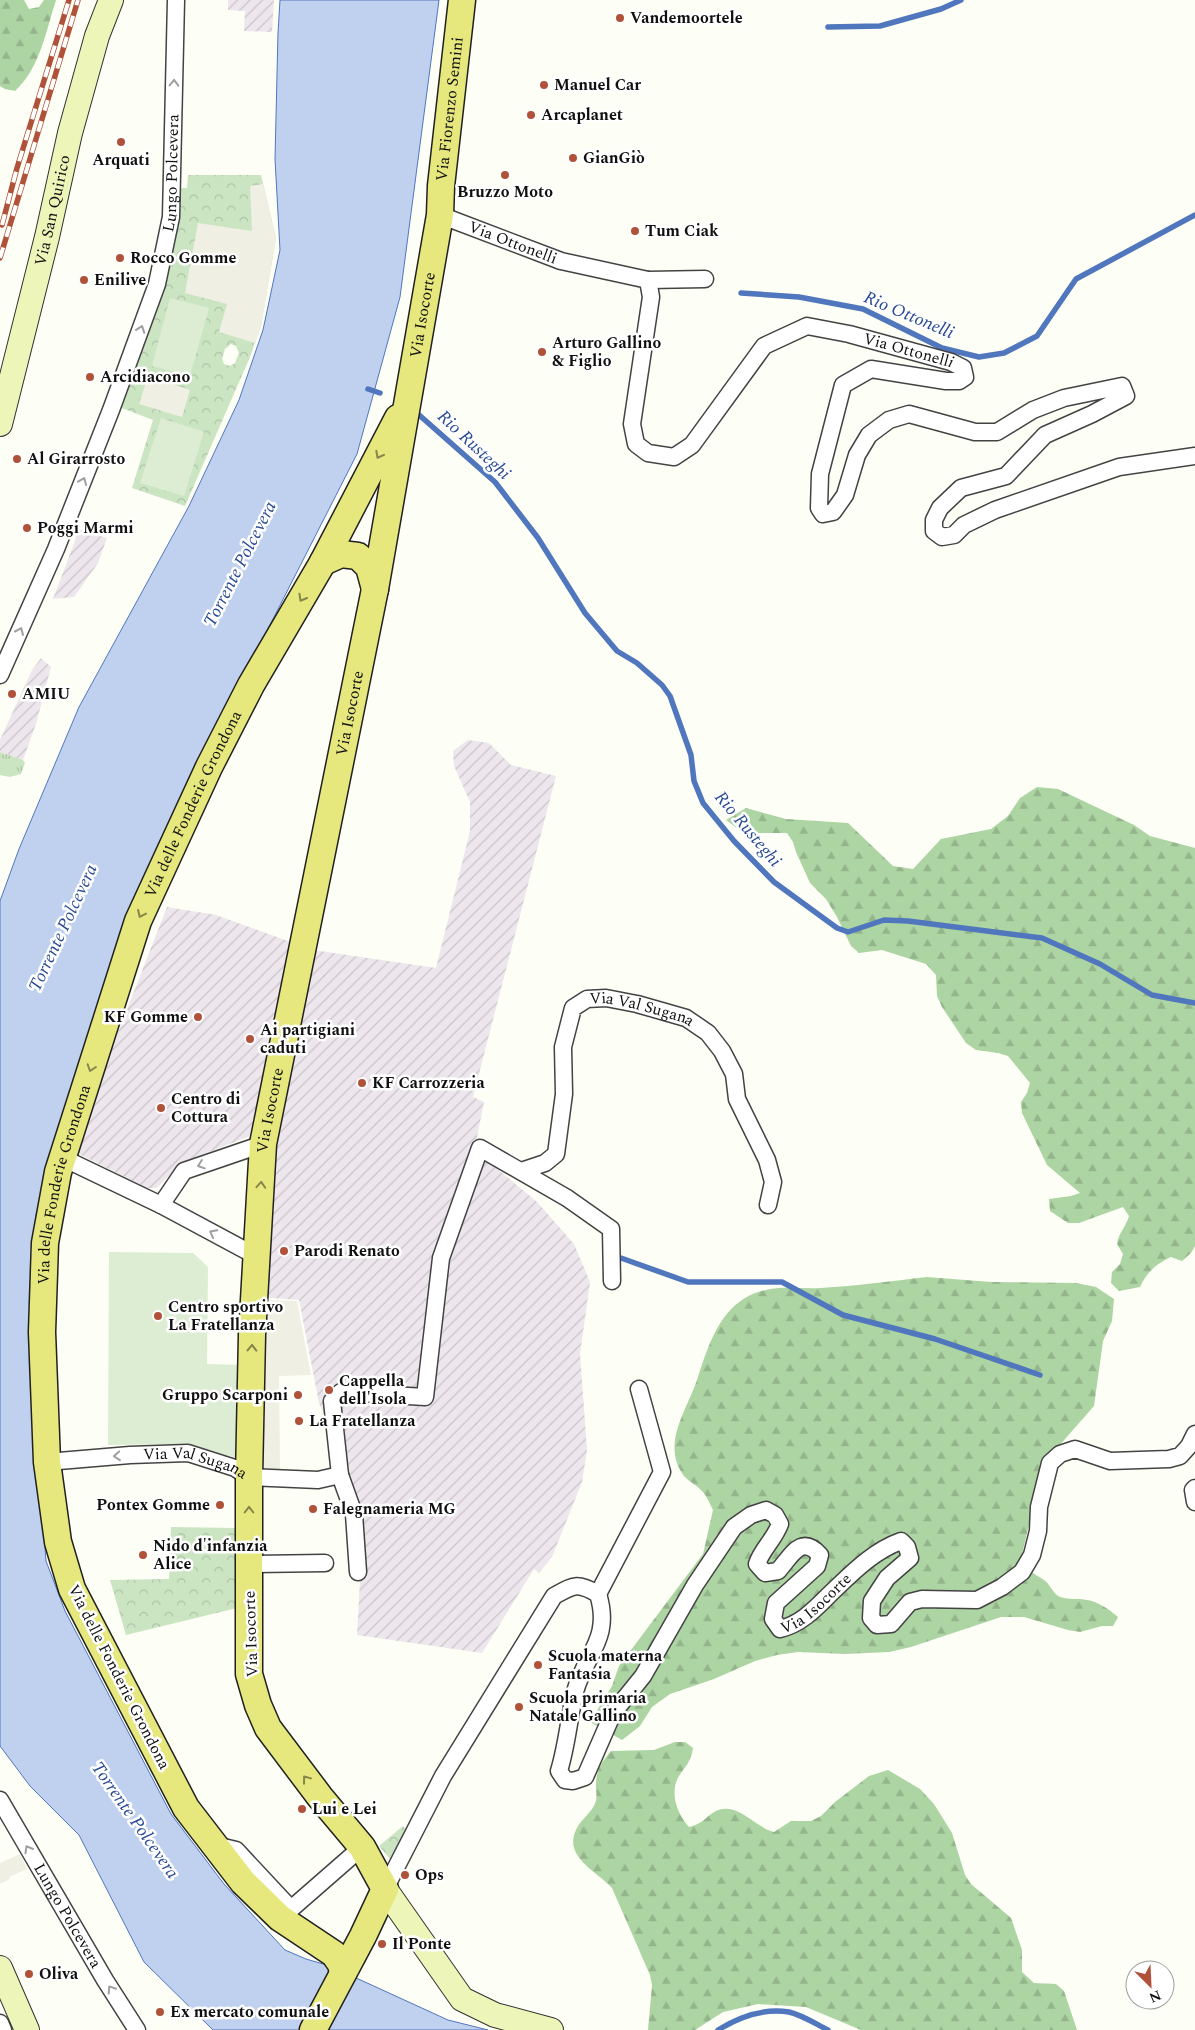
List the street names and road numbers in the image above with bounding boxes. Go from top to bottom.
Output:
street label: Via Fiorenzo Semini [430,36,470,182]
street label: Lungo Polcevera [156,114,185,234]
street label: Via San Quirico [28,153,77,269]
street label: Via Ottonelli [465,215,561,270]
street label: Via Isocorte [403,270,442,360]
street label: Via Ottonelli [861,326,959,374]
street label: Via Isocorte [330,668,370,758]
street label: Via delle Fonderie Grondona [138,706,248,902]
street label: Via Val Sugana [589,986,700,1033]
street label: Via Isocorte [251,1065,290,1154]
street label: Via delle Fonderie Grondona [32,1081,97,1285]
street label: Via Val Sugana [143,1441,253,1485]
street label: Via Isocorte [777,1567,857,1640]
street label: Via delle Fonderie Grondona [62,1580,176,1774]
street label: Via Isocorte [237,1590,265,1678]
street label: Lungo Polcevera [27,1859,108,1973]

